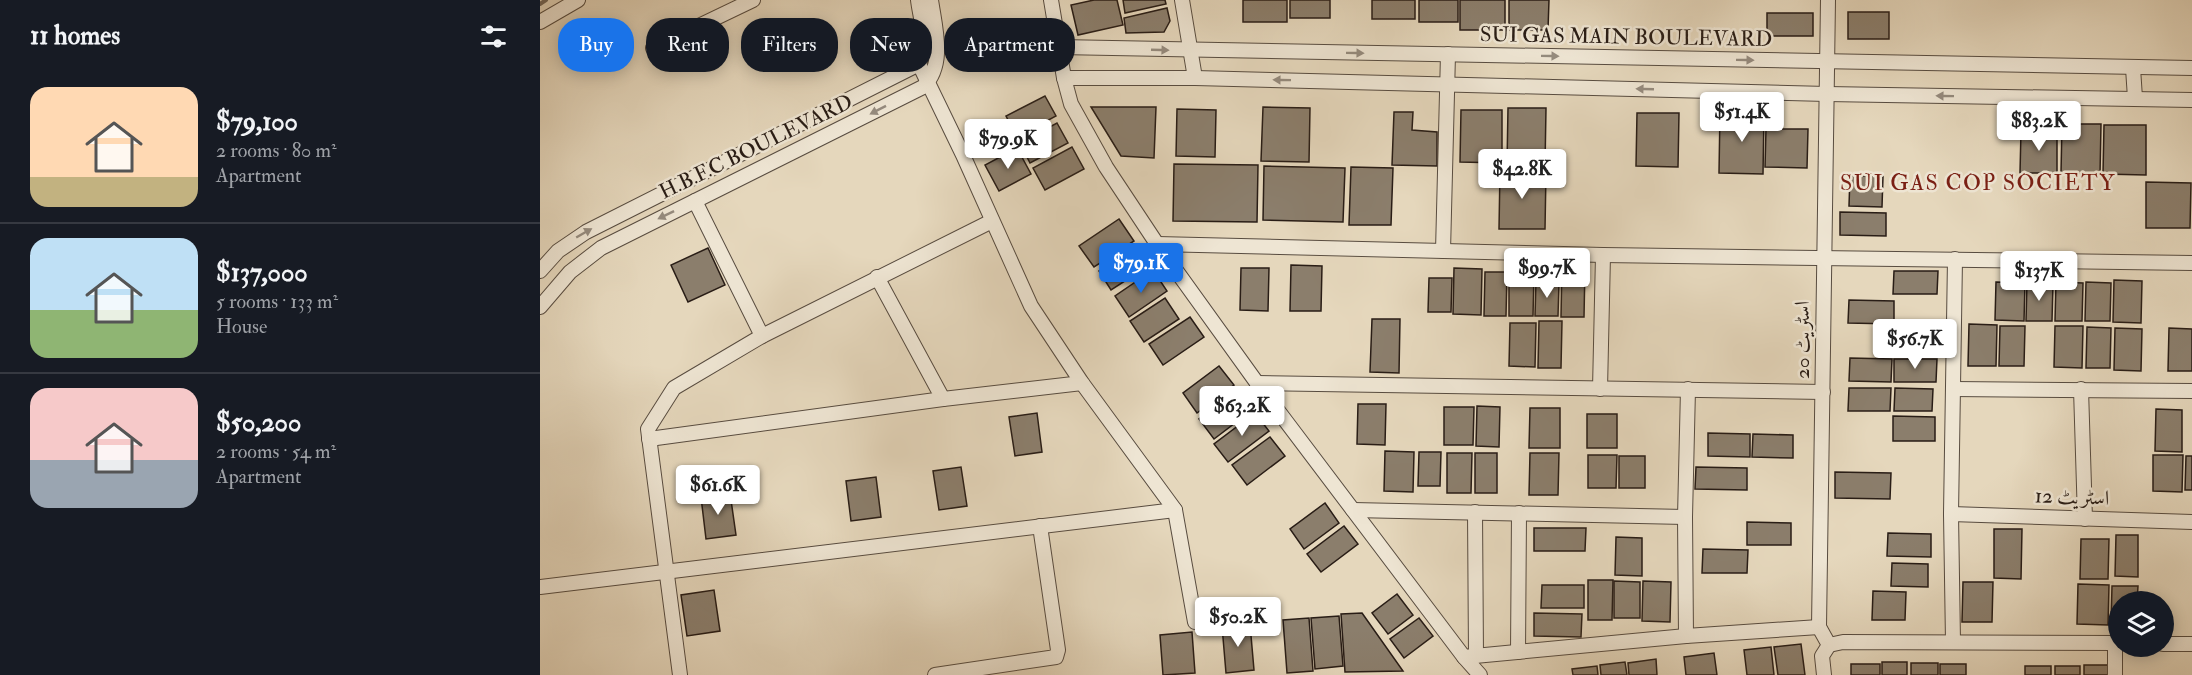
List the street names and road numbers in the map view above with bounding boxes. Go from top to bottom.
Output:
street label: SUI GAS MAIN BOULEVARD [1480,21,1772,53]
street label: H.B.F.C BOULEVARD [655,88,857,206]
street label: اسٹریٹ 20 [1789,301,1816,379]
street label: اسٹریٹ 12 [2034,482,2110,512]

